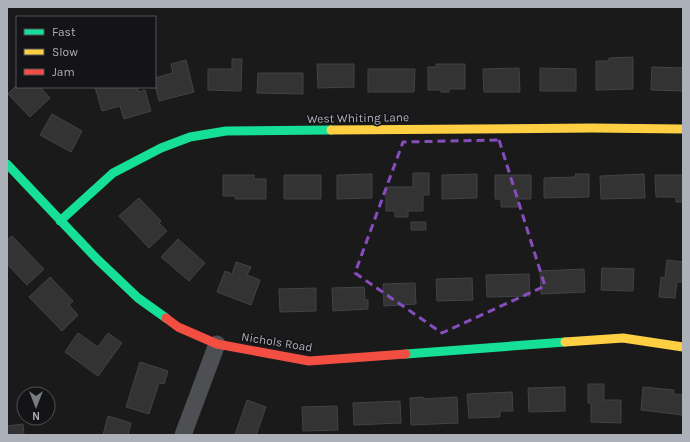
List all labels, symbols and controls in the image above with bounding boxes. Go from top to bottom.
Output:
legend [16,16,156,88]
text: Fast [52,25,76,39]
text: Slow [52,45,78,59]
text: Jam [52,65,75,79]
street label: West Whiting Lane [307,110,409,126]
street label: Nichols Road [240,329,314,355]
north arrow [16,386,56,426]
text: N [32,409,40,422]

